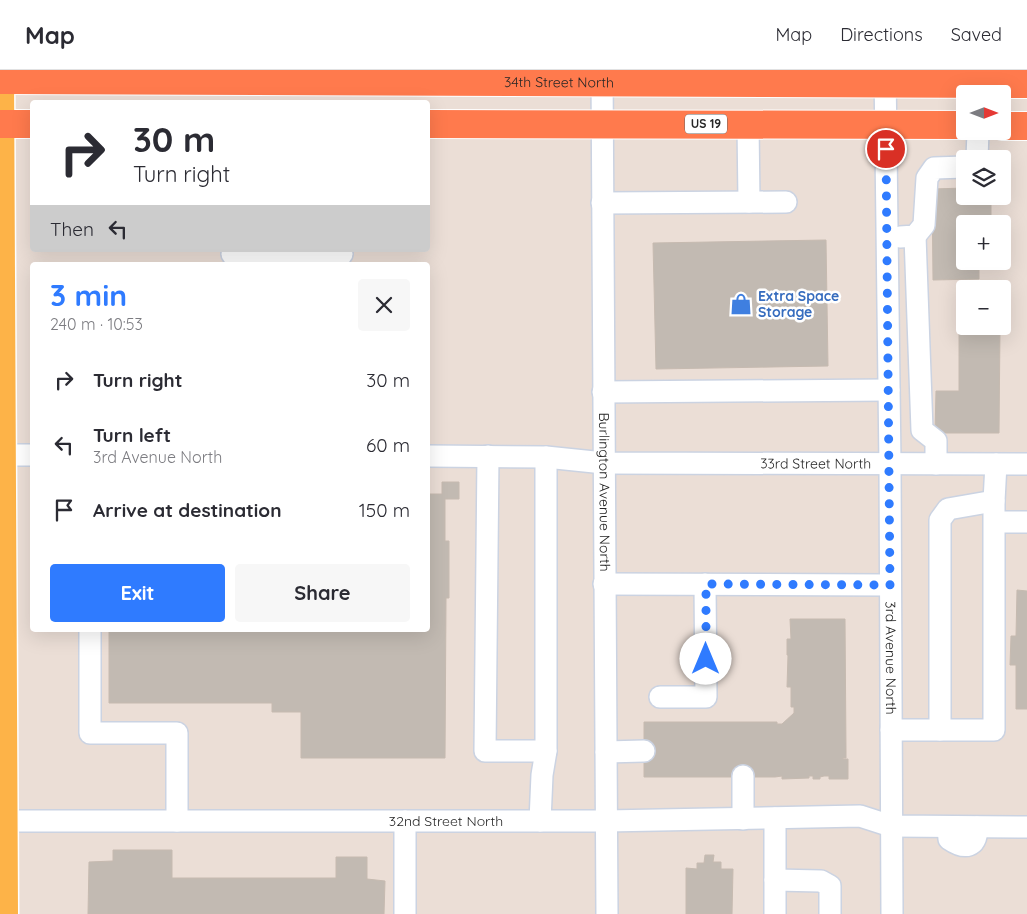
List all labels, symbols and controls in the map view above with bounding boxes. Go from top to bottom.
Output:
text: Map [25,20,75,50]
text: Map [775,23,812,46]
text: Directions [840,23,923,46]
text: Saved [951,23,1002,46]
street label: 34th Street North [504,73,614,91]
north arrow [956,85,1011,140]
map controls [956,85,1011,335]
road number: US 19 [685,114,727,134]
text: 30 m [133,117,215,161]
icon: right [50,120,115,185]
pin [865,128,907,170]
icon: arrive [872,135,900,163]
button: layers [956,150,1011,205]
text: Turn right [133,160,230,188]
icon: left [104,215,132,243]
button: + [956,215,1011,270]
text: Then [50,217,94,241]
text: 3 min [50,276,127,314]
button: close [358,279,410,331]
button: − [956,280,1011,335]
place label: Extra Space Storage [758,287,839,321]
shop icon: Extra Space Storage [728,291,754,317]
text: 240 m · 10:53 [50,314,143,334]
icon: right [50,366,78,394]
text: Turn right [93,368,182,392]
text: 30 m [366,368,410,392]
street label: Burlington Avenue North [595,412,614,572]
text: Turn left [93,423,171,447]
icon: left [50,431,78,459]
text: 60 m [366,433,410,457]
text: 3rd Avenue North [93,447,222,467]
street label: 33rd Street North [760,454,871,473]
icon: arrive [50,496,78,524]
text: Arrive at destination [93,498,282,522]
text: 150 m [359,498,410,522]
button: Exit [50,564,225,622]
button: Share [235,564,410,622]
street label: 3rd Avenue North [882,601,900,715]
position arrow [679,632,731,684]
street label: 32nd Street North [389,812,503,830]

